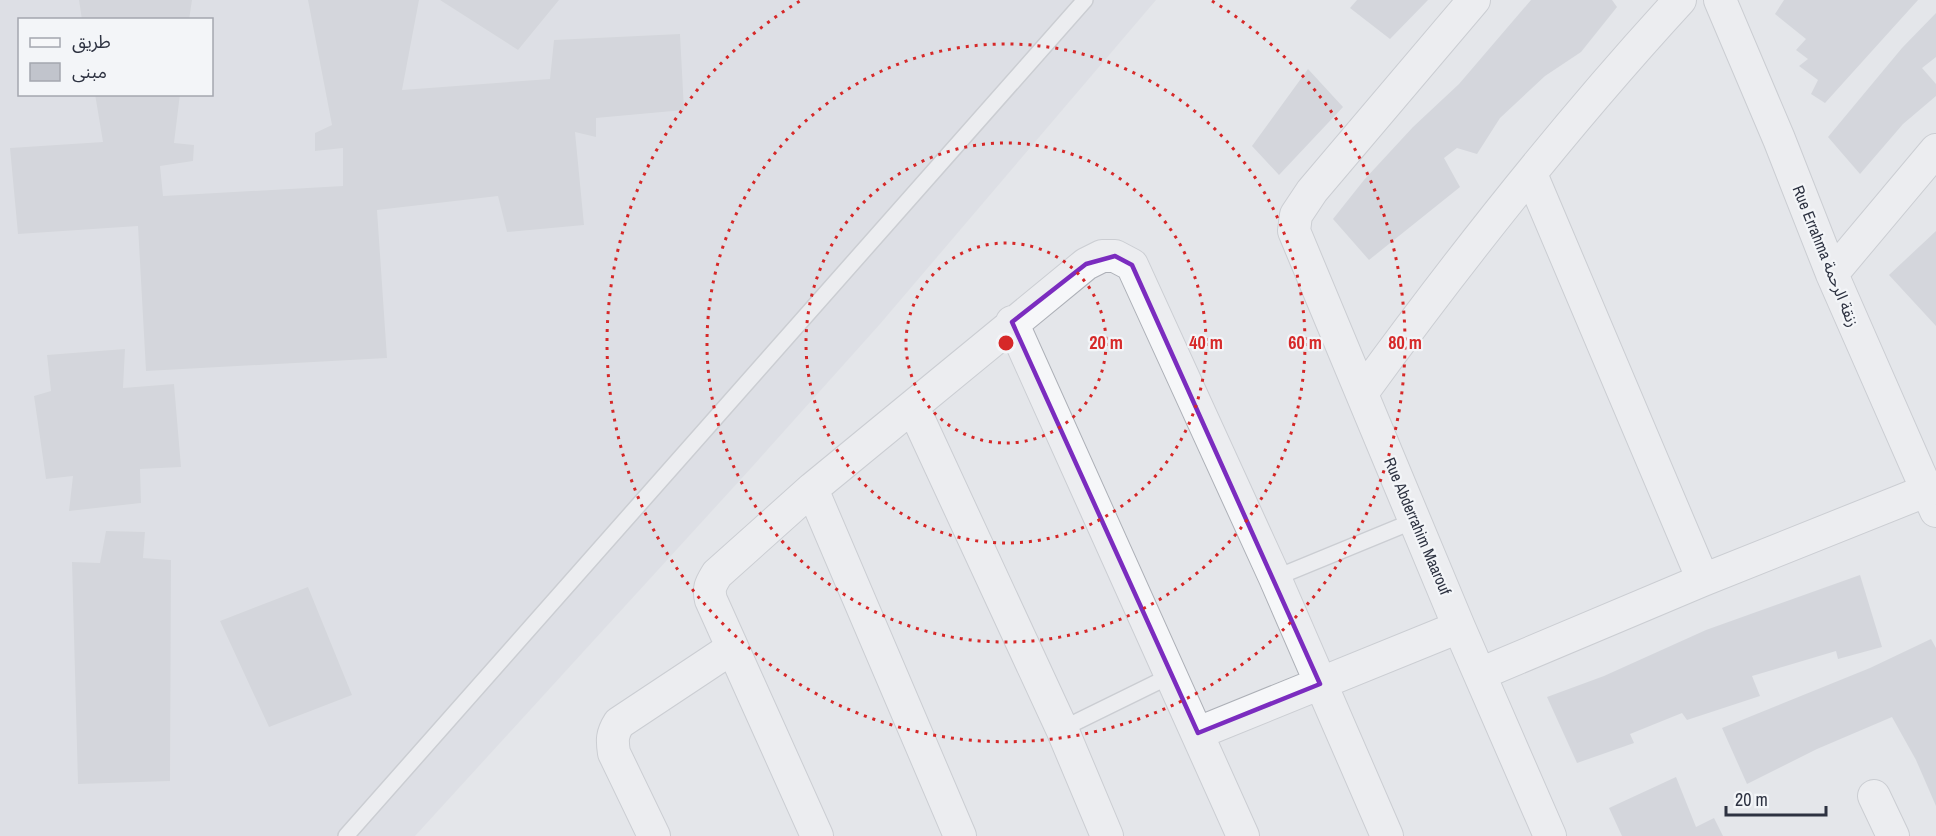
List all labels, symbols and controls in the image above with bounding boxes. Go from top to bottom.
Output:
legend [18,18,213,96]
text: طريق [72,29,111,54]
text: مبنى [72,59,107,84]
street label: Rue Errahma زنقة الرحمة [1788,182,1864,330]
text: 20 m [1089,330,1123,355]
text: 40 m [1189,330,1223,355]
text: 60 m [1288,330,1322,355]
text: 80 m [1388,330,1422,355]
centre of rings [996,333,1016,353]
street label: Rue Abderrahim Maarouf [1379,454,1457,598]
scale bar [1726,779,1826,817]
text: 20 m [1735,787,1768,812]

